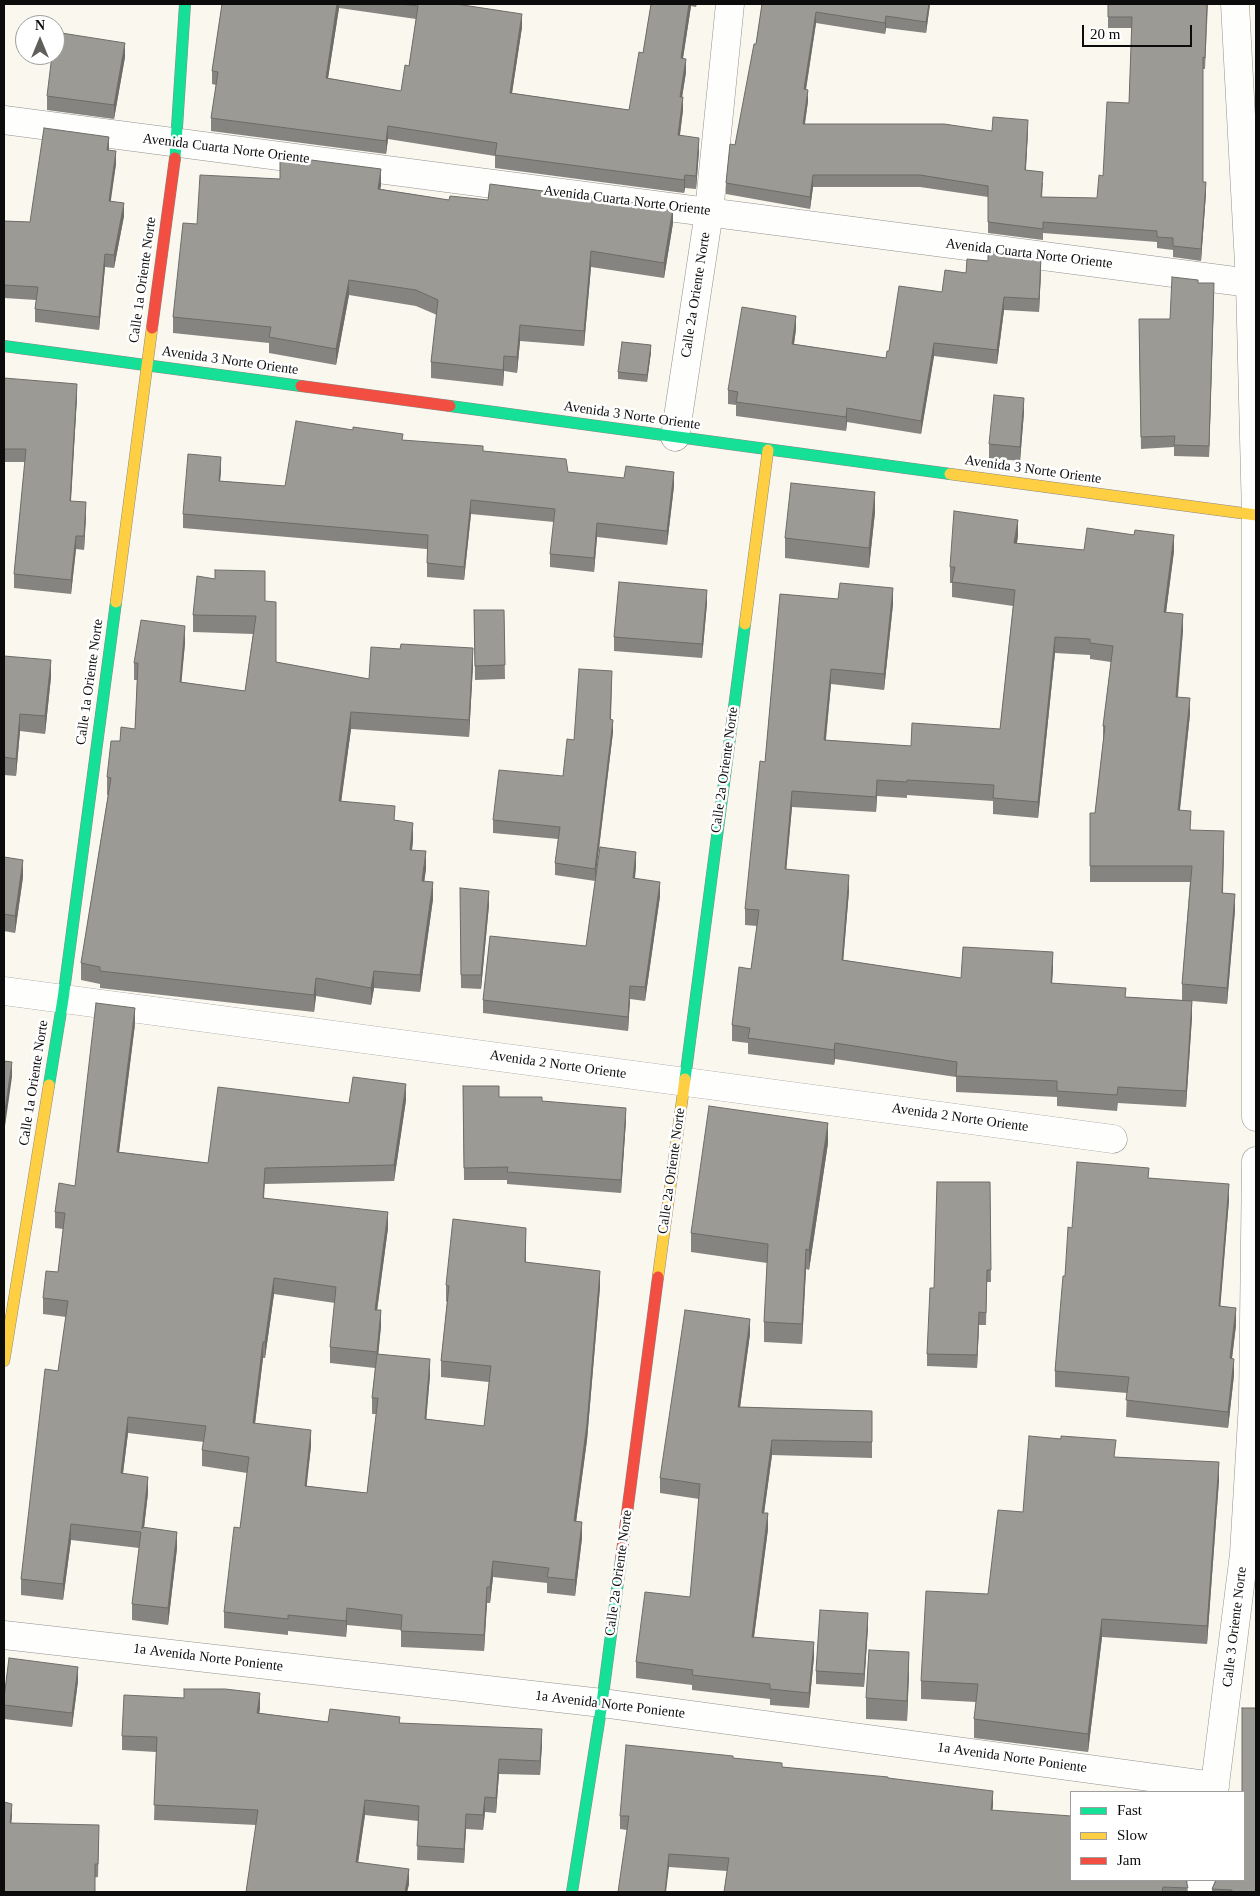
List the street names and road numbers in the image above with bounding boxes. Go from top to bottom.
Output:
street label: Avenida Cuarta Norte Oriente [142,130,310,168]
street label: Avenida Cuarta Norte Oriente [543,182,711,220]
street label: Calle 1a Oriente Norte [126,216,160,344]
street label: Calle 2a Oriente Norte [678,231,714,359]
street label: Avenida Cuarta Norte Oriente [945,235,1113,273]
street label: Avenida 3 Norte Oriente [161,343,299,379]
street label: Avenida 3 Norte Oriente [563,398,701,434]
street label: Avenida 3 Norte Oriente [964,452,1102,488]
street label: Calle 1a Oriente Norte [73,618,107,746]
street label: Calle 2a Oriente Norte [708,706,742,834]
street label: Calle 1a Oriente Norte [16,1019,52,1147]
street label: Avenida 2 Norte Oriente [489,1047,627,1083]
street label: Avenida 2 Norte Oriente [891,1100,1029,1136]
street label: Calle 2a Oriente Norte [655,1107,689,1235]
street label: Calle 2a Oriente Norte [602,1509,636,1637]
street label: Calle 3 Oriente Norte [1219,1566,1251,1688]
street label: 1a Avenida Norte Poniente [132,1640,284,1676]
street label: 1a Avenida Norte Poniente [534,1687,686,1723]
street label: 1a Avenida Norte Poniente [936,1739,1088,1777]

